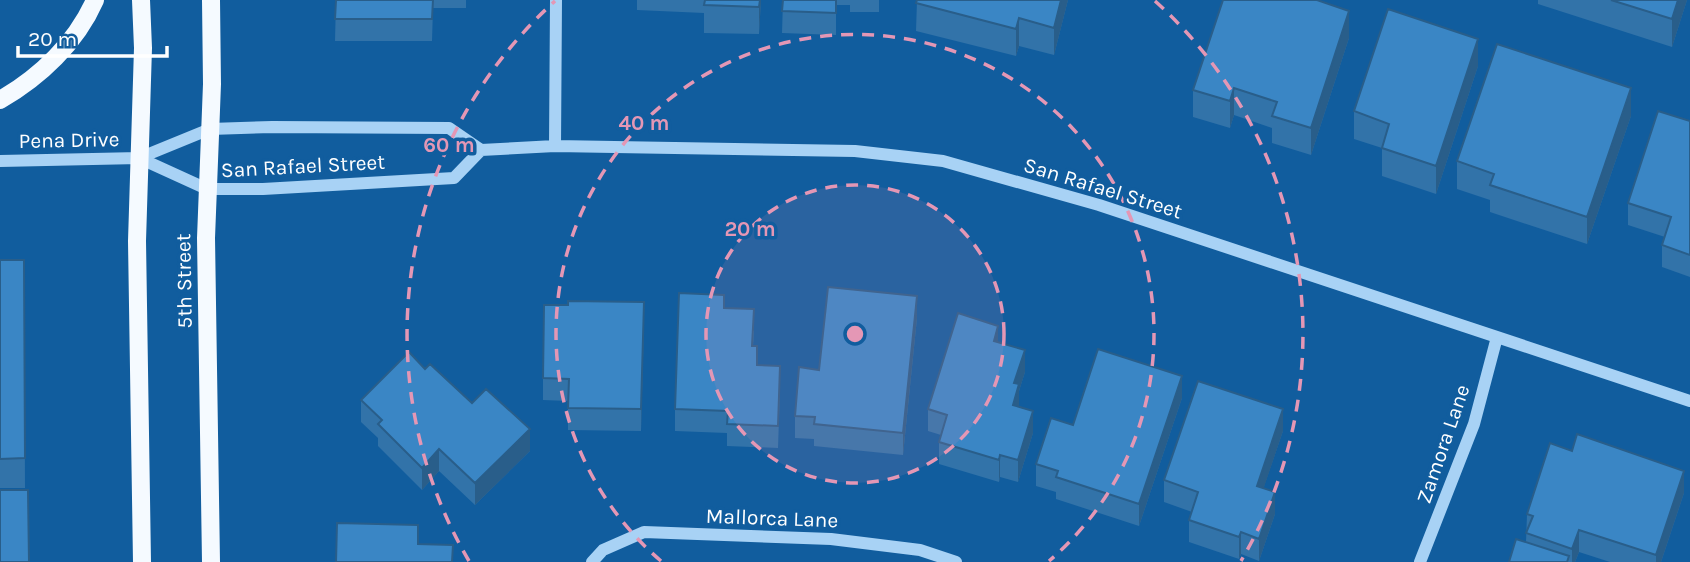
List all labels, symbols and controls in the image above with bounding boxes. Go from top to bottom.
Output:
scale bar [18,14,166,58]
text: 20 m [28,27,77,51]
text: 40 m [618,111,670,135]
street label: Pena Drive [18,127,120,153]
text: 60 m [423,133,475,157]
street label: San Rafael Street [220,150,386,182]
street label: San Rafael Street [1021,152,1185,224]
text: 20 m [724,217,776,241]
street label: 5th Street [171,233,197,329]
centre of rings [843,322,867,346]
street label: Zamora Lane [1411,381,1475,507]
street label: Mallorca Lane [705,504,839,532]

